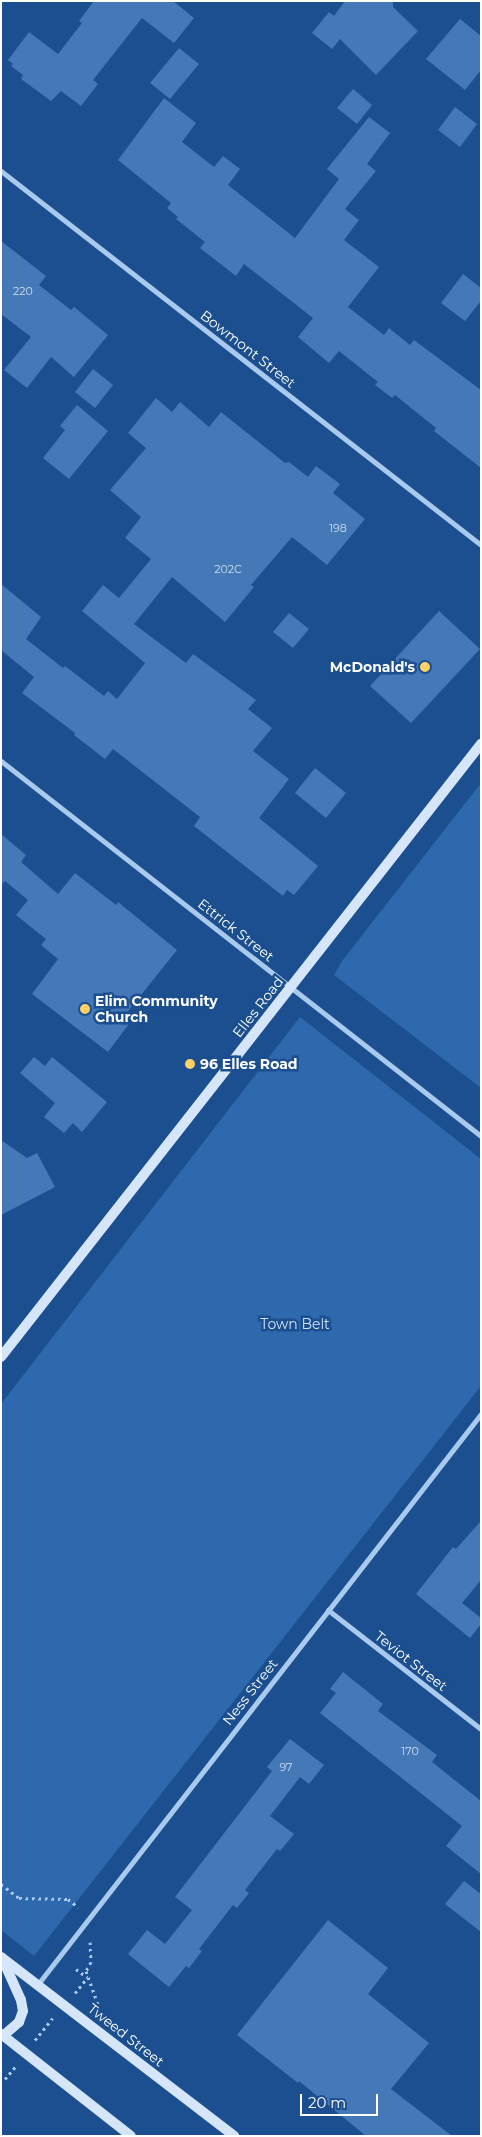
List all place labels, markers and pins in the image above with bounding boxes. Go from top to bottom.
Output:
place label: McDonald's [330,659,415,675]
marker: McDonald's [419,661,431,673]
place label: Elim Community Church [95,993,218,1026]
marker: Elim Community Church [79,1003,91,1015]
place label: 96 Elles Road [200,1056,298,1072]
marker: 96 Elles Road [184,1058,196,1070]

